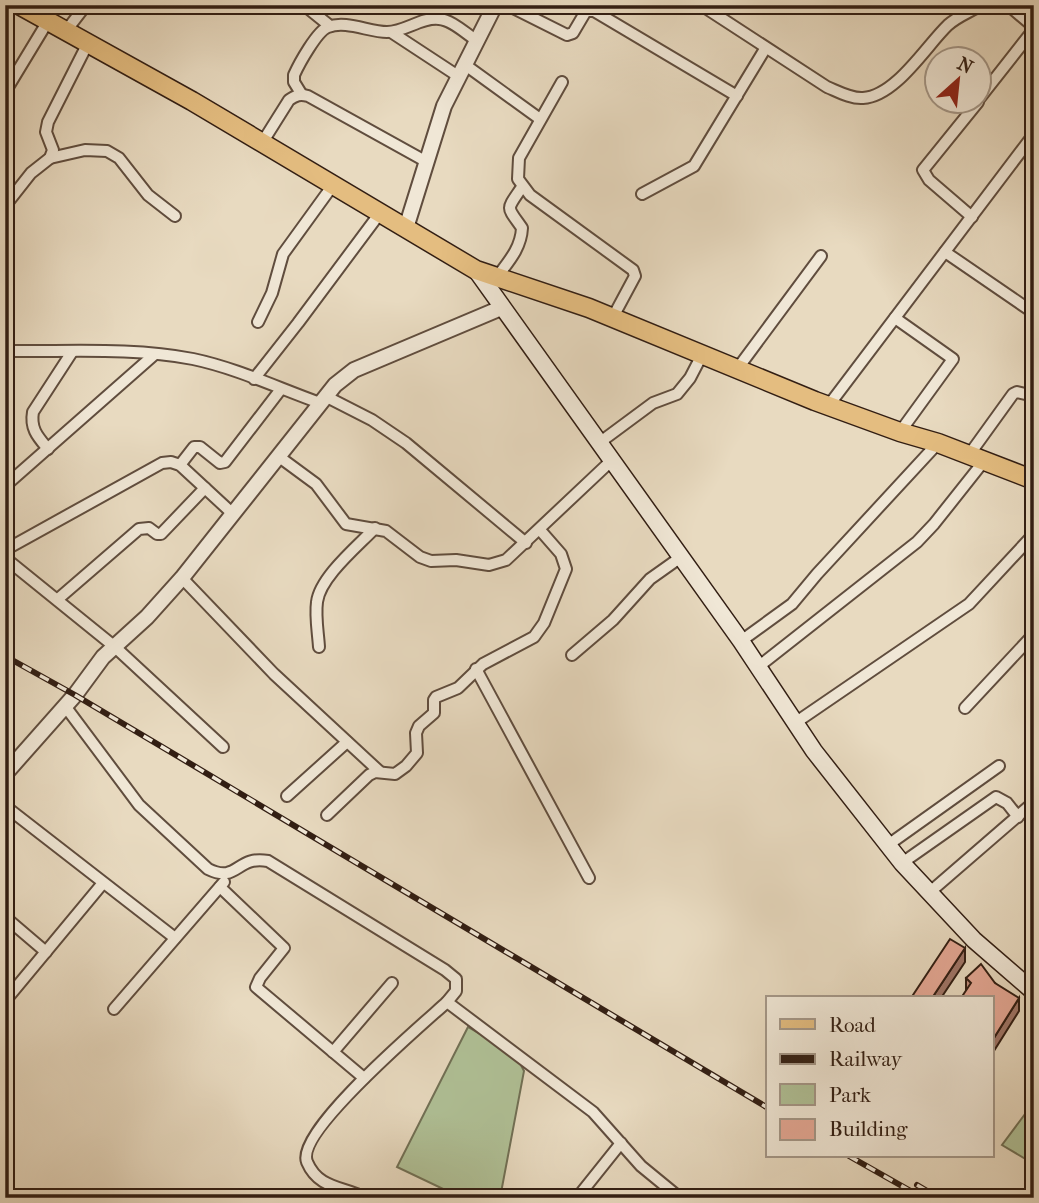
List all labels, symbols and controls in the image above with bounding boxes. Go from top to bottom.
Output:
north arrow [923,46,993,116]
text: N [954,53,977,79]
legend [766,996,993,1158]
text: Road [829,1013,876,1037]
text: Railway [829,1047,903,1071]
text: Park [829,1083,871,1107]
text: Building [829,1117,908,1141]

